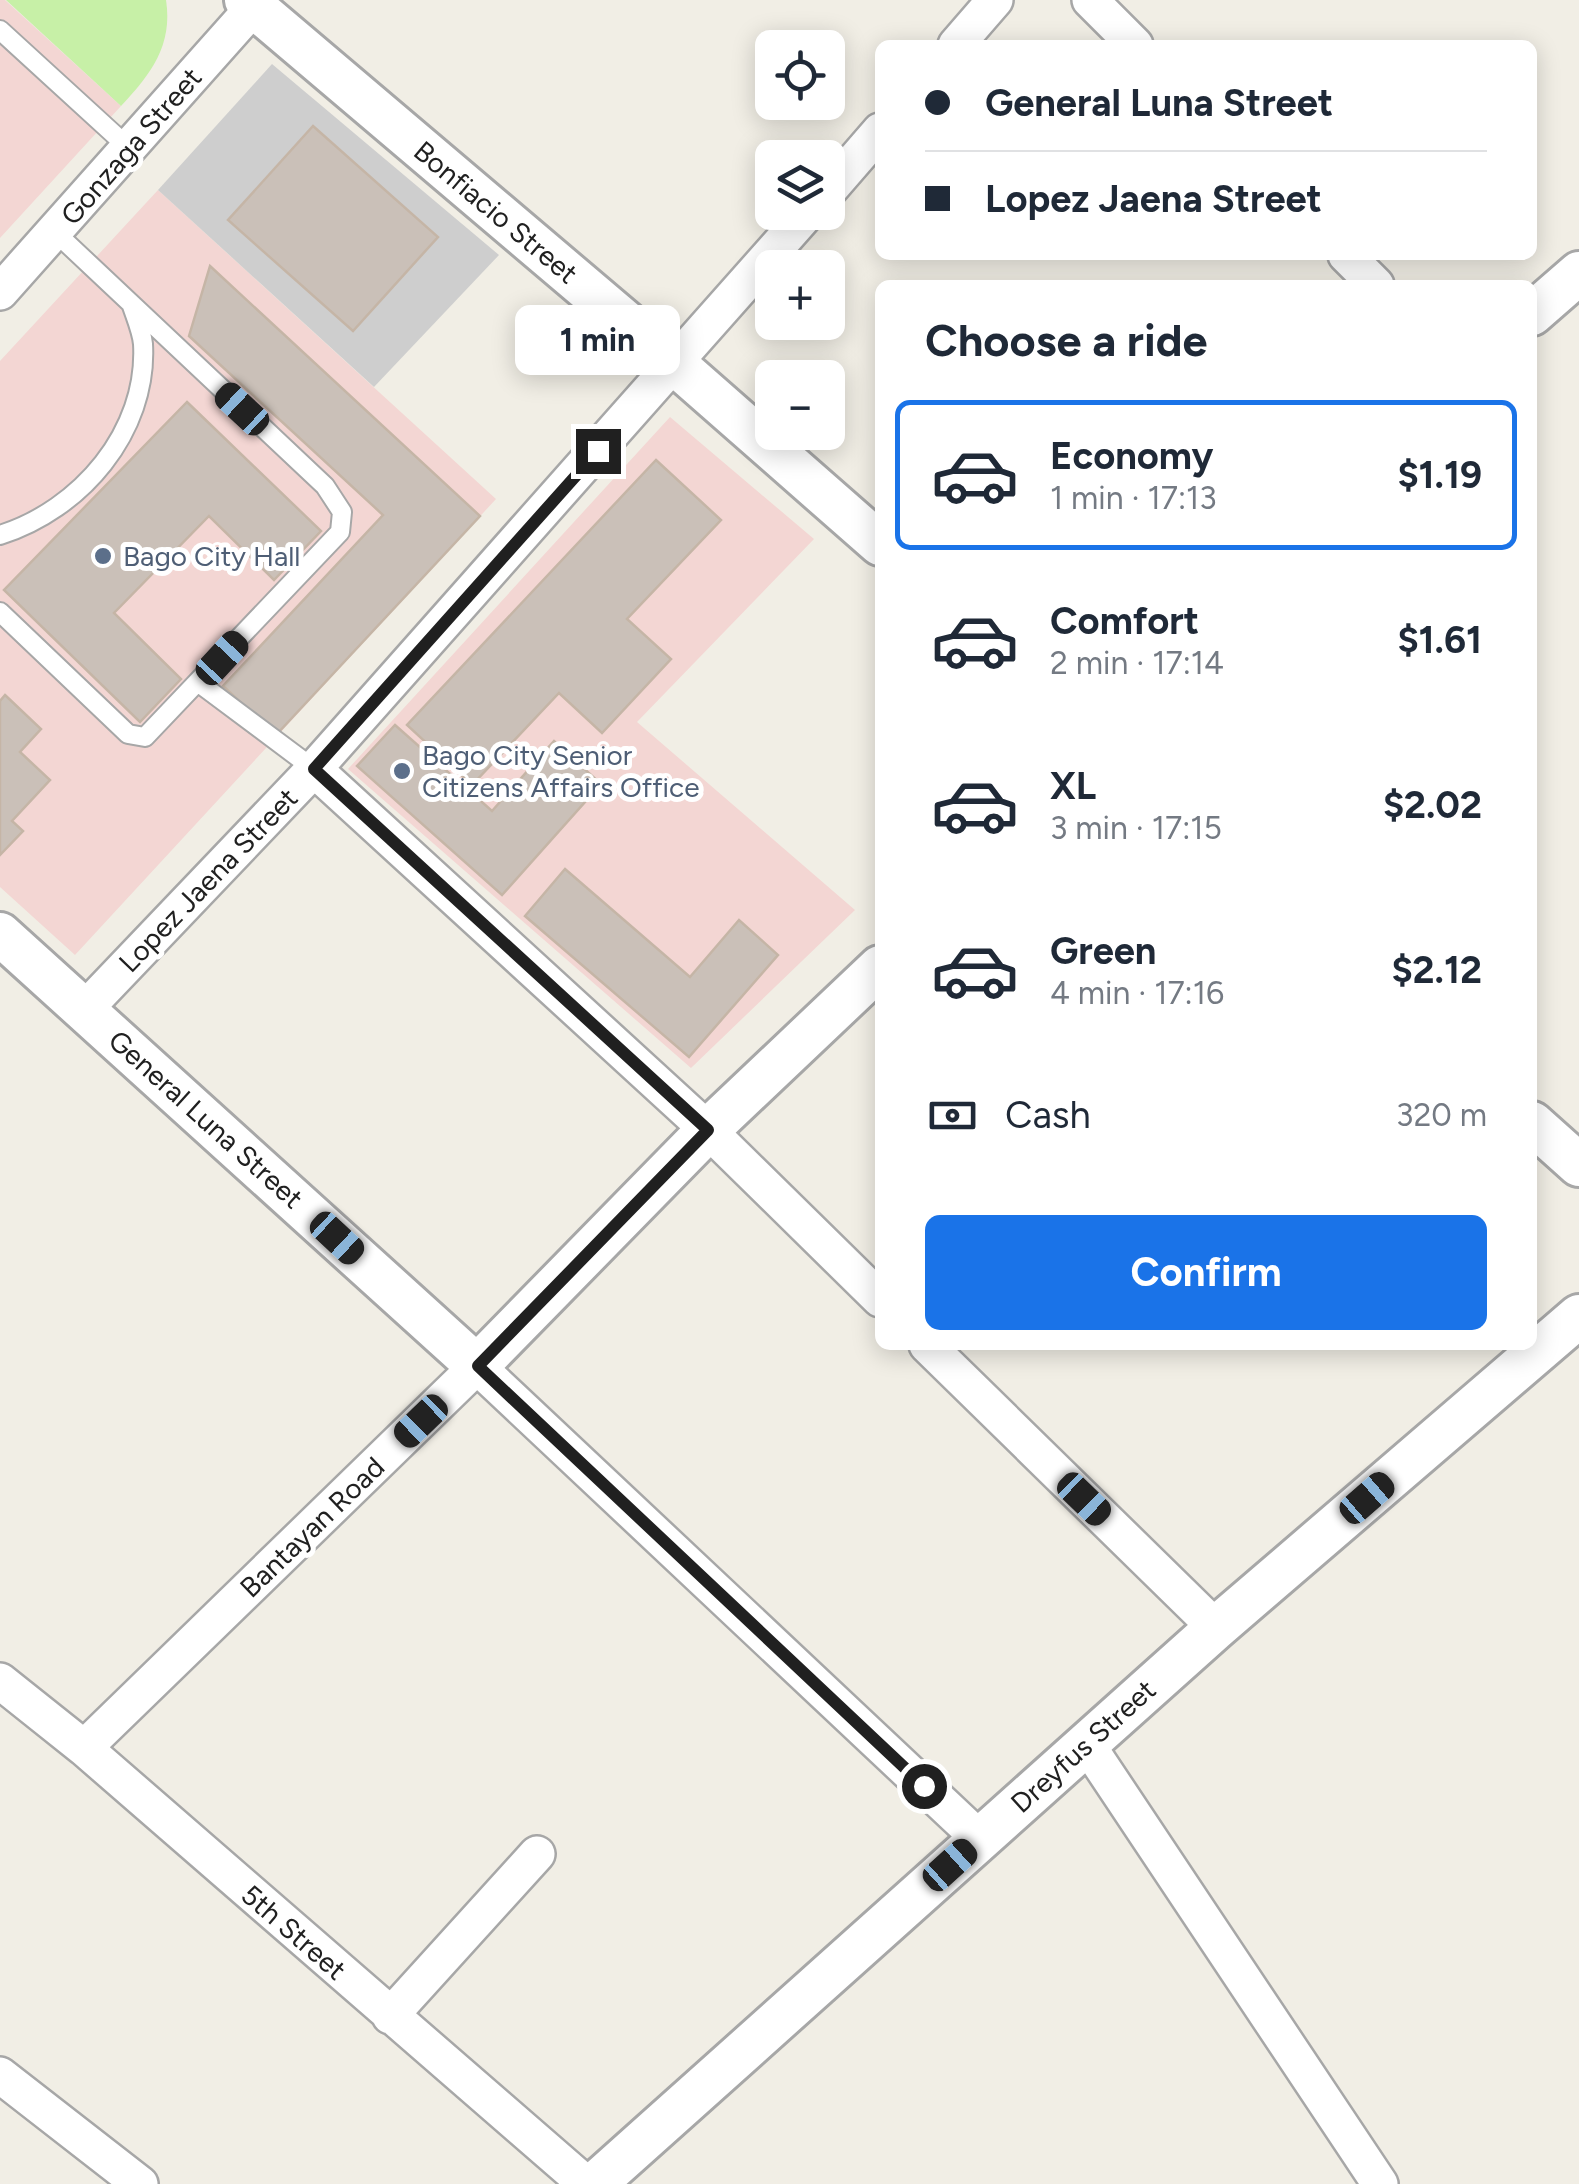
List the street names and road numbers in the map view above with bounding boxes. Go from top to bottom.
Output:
street label: Gonzaga Street [53,60,209,232]
street label: Bonfiacio Street [407,134,585,290]
street label: Lopez Jaena Street [112,781,304,979]
street label: General Luna Street [102,1023,310,1215]
street label: Bantayan Road [233,1450,391,1604]
street label: Dreyfus Street [1004,1672,1162,1820]
street label: 5th Street [235,1877,353,1987]

